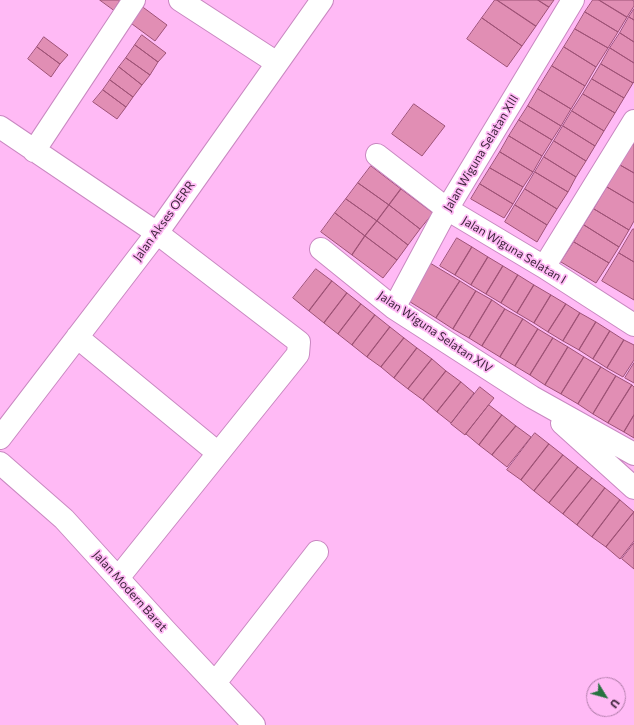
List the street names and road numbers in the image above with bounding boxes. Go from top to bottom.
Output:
street label: Jalan Wiguna Selatan XIII [440,92,522,214]
street label: Jalan Akses OERR [130,178,198,264]
street label: Jalan Wiguna Selatan I [459,213,569,287]
street label: Jalan Wiguna Selatan XIV [375,288,495,376]
street label: Jalan Modern Barat [90,548,170,634]

